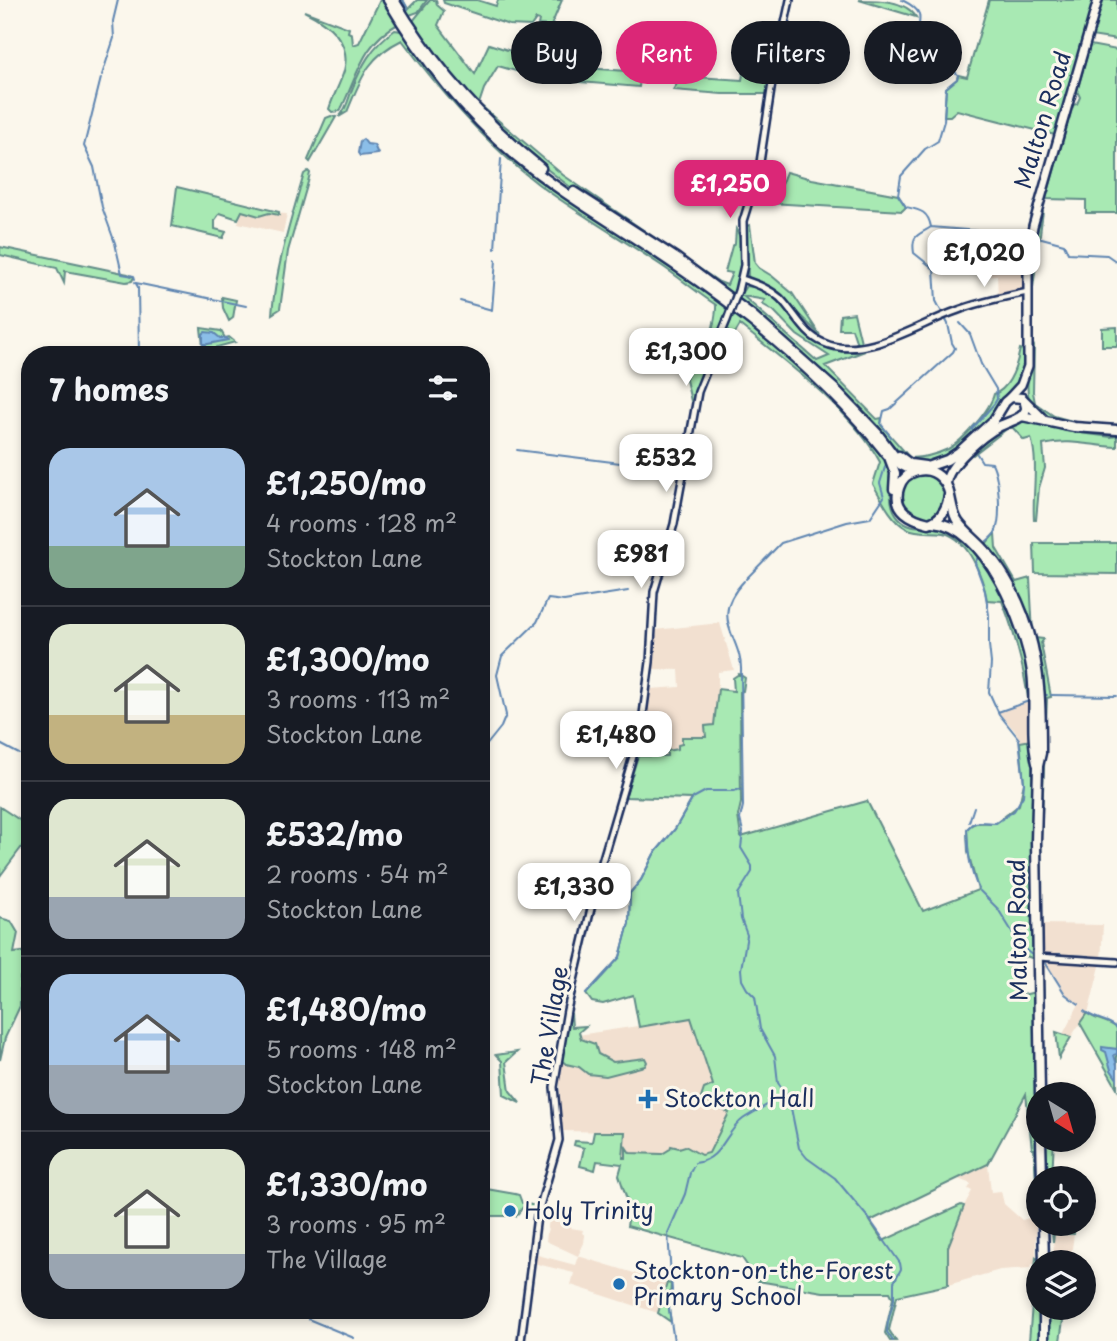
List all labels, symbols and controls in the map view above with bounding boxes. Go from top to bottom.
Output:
chip: Buy [511,21,602,84]
chip: Rent [616,21,717,84]
chip: Filters [731,21,850,84]
chip: New [864,21,962,84]
street label: Malton Road [1004,46,1079,193]
pin: £1,250 [673,160,787,220]
text: £1,250 [690,165,770,200]
pin: £1,020 [927,230,1041,289]
text: £1,020 [943,234,1025,269]
pin: £1,300 [629,328,743,388]
text: £1,300 [645,333,727,368]
text: 7 homes [49,366,169,411]
icon: filters [424,369,462,407]
pin: £532 [625,434,707,494]
text: £532 [635,439,697,474]
text: £1,250/mo [266,460,426,505]
icon: home [105,476,189,560]
text: 4 rooms · 128 m² [266,505,457,540]
pin: £981 [600,530,682,590]
text: £981 [613,535,669,570]
text: Stockton Lane [266,540,423,575]
text: £1,300/mo [266,636,429,681]
icon: home [105,652,189,736]
text: 3 rooms · 113 m² [266,681,450,716]
pin: £1,480 [559,712,673,771]
text: Stockton Lane [266,716,423,751]
text: £1,480 [576,716,656,751]
text: £532/mo [266,811,403,856]
icon: home [105,827,189,911]
text: 2 rooms · 54 m² [266,856,449,891]
street label: Malton Road [998,859,1035,1001]
pin: £1,330 [517,864,631,923]
text: £1,330 [534,868,614,903]
text: Stockton Lane [266,891,423,926]
street label: The Village [521,963,576,1088]
text: £1,480/mo [266,986,427,1031]
icon: home [105,1002,189,1086]
text: 5 rooms · 148 m² [266,1031,457,1066]
text: Stockton Lane [266,1066,423,1101]
place label: Stockton Hall [664,1080,814,1115]
north arrow [1026,1082,1096,1152]
map controls [1026,1082,1096,1320]
marker: Stockton Hall [638,1089,658,1109]
text: £1,330/mo [266,1161,427,1206]
button: locate [1026,1166,1096,1236]
icon: home [105,1177,189,1261]
place label: Holy Trinity [524,1192,654,1227]
marker: Holy Trinity [502,1203,518,1219]
text: 3 rooms · 95 m² [266,1206,446,1241]
text: The Village [266,1241,387,1276]
button: layers [1026,1250,1096,1320]
place label: Stockton-on-the-Forest Primary School [633,1252,893,1313]
marker: Stockton-on-the-Forest Primary School [611,1276,627,1292]

